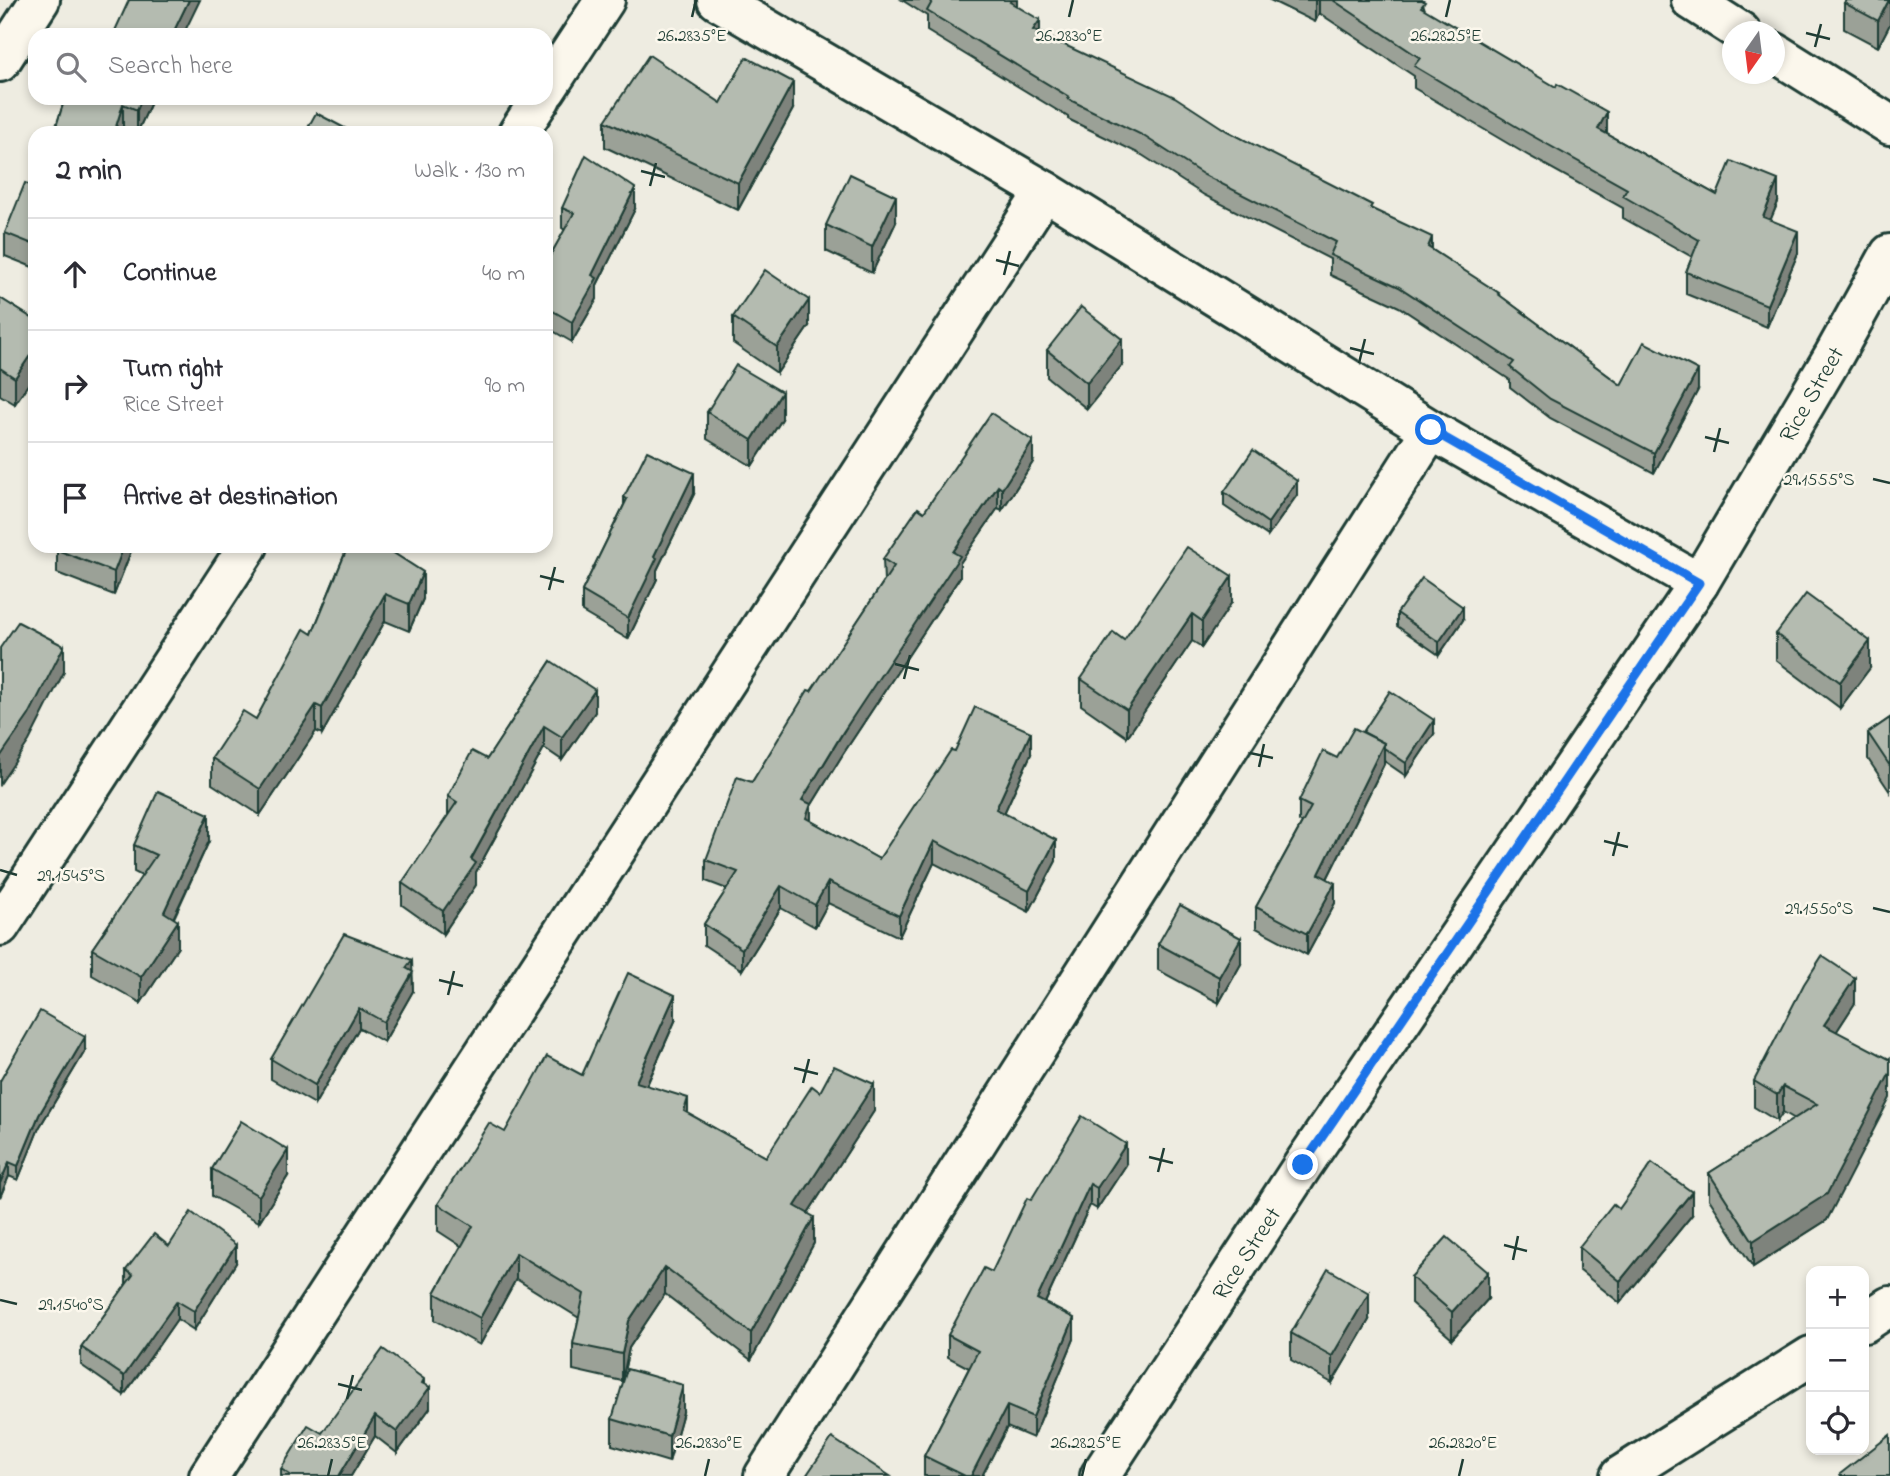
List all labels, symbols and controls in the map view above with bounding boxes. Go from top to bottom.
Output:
north arrow [1722,21,1785,84]
text: 26.2835°E [657,24,727,50]
text: 26.2830°E [1035,24,1103,50]
text: 26.2825°E [1410,24,1482,50]
search box [28,28,553,105]
icon: search [52,48,90,86]
text: Search here [108,48,233,86]
text: 2 min [56,150,122,194]
text: Walk · 130 m [414,155,525,188]
icon: ahead [56,255,94,293]
text: Continue [123,255,216,293]
text: 40 m [482,258,525,291]
street label: Rice Street [1772,341,1855,450]
text: Turn right [123,351,223,389]
icon: right [56,367,94,405]
text: 90 m [485,370,525,403]
text: Rice Street [123,389,224,422]
route start [1415,414,1446,445]
text: 29.1555°S [1783,468,1855,494]
icon: arrive [56,479,94,517]
text: Arrive at destination [123,479,338,517]
text: 29.1545°S [37,864,105,890]
text: 29.1550°S [1785,897,1853,923]
route end [1287,1149,1318,1180]
street label: Rice Street [1205,1201,1291,1308]
map controls [1806,1266,1869,1455]
button: + [1806,1266,1869,1329]
text: 29.1540°S [38,1293,104,1319]
button: − [1806,1329,1869,1392]
button: locate [1806,1392,1869,1455]
text: 26.2835°E [297,1431,367,1457]
text: 26.2830°E [675,1431,743,1457]
text: 26.2825°E [1050,1431,1122,1457]
text: 26.2820°E [1429,1431,1497,1457]

